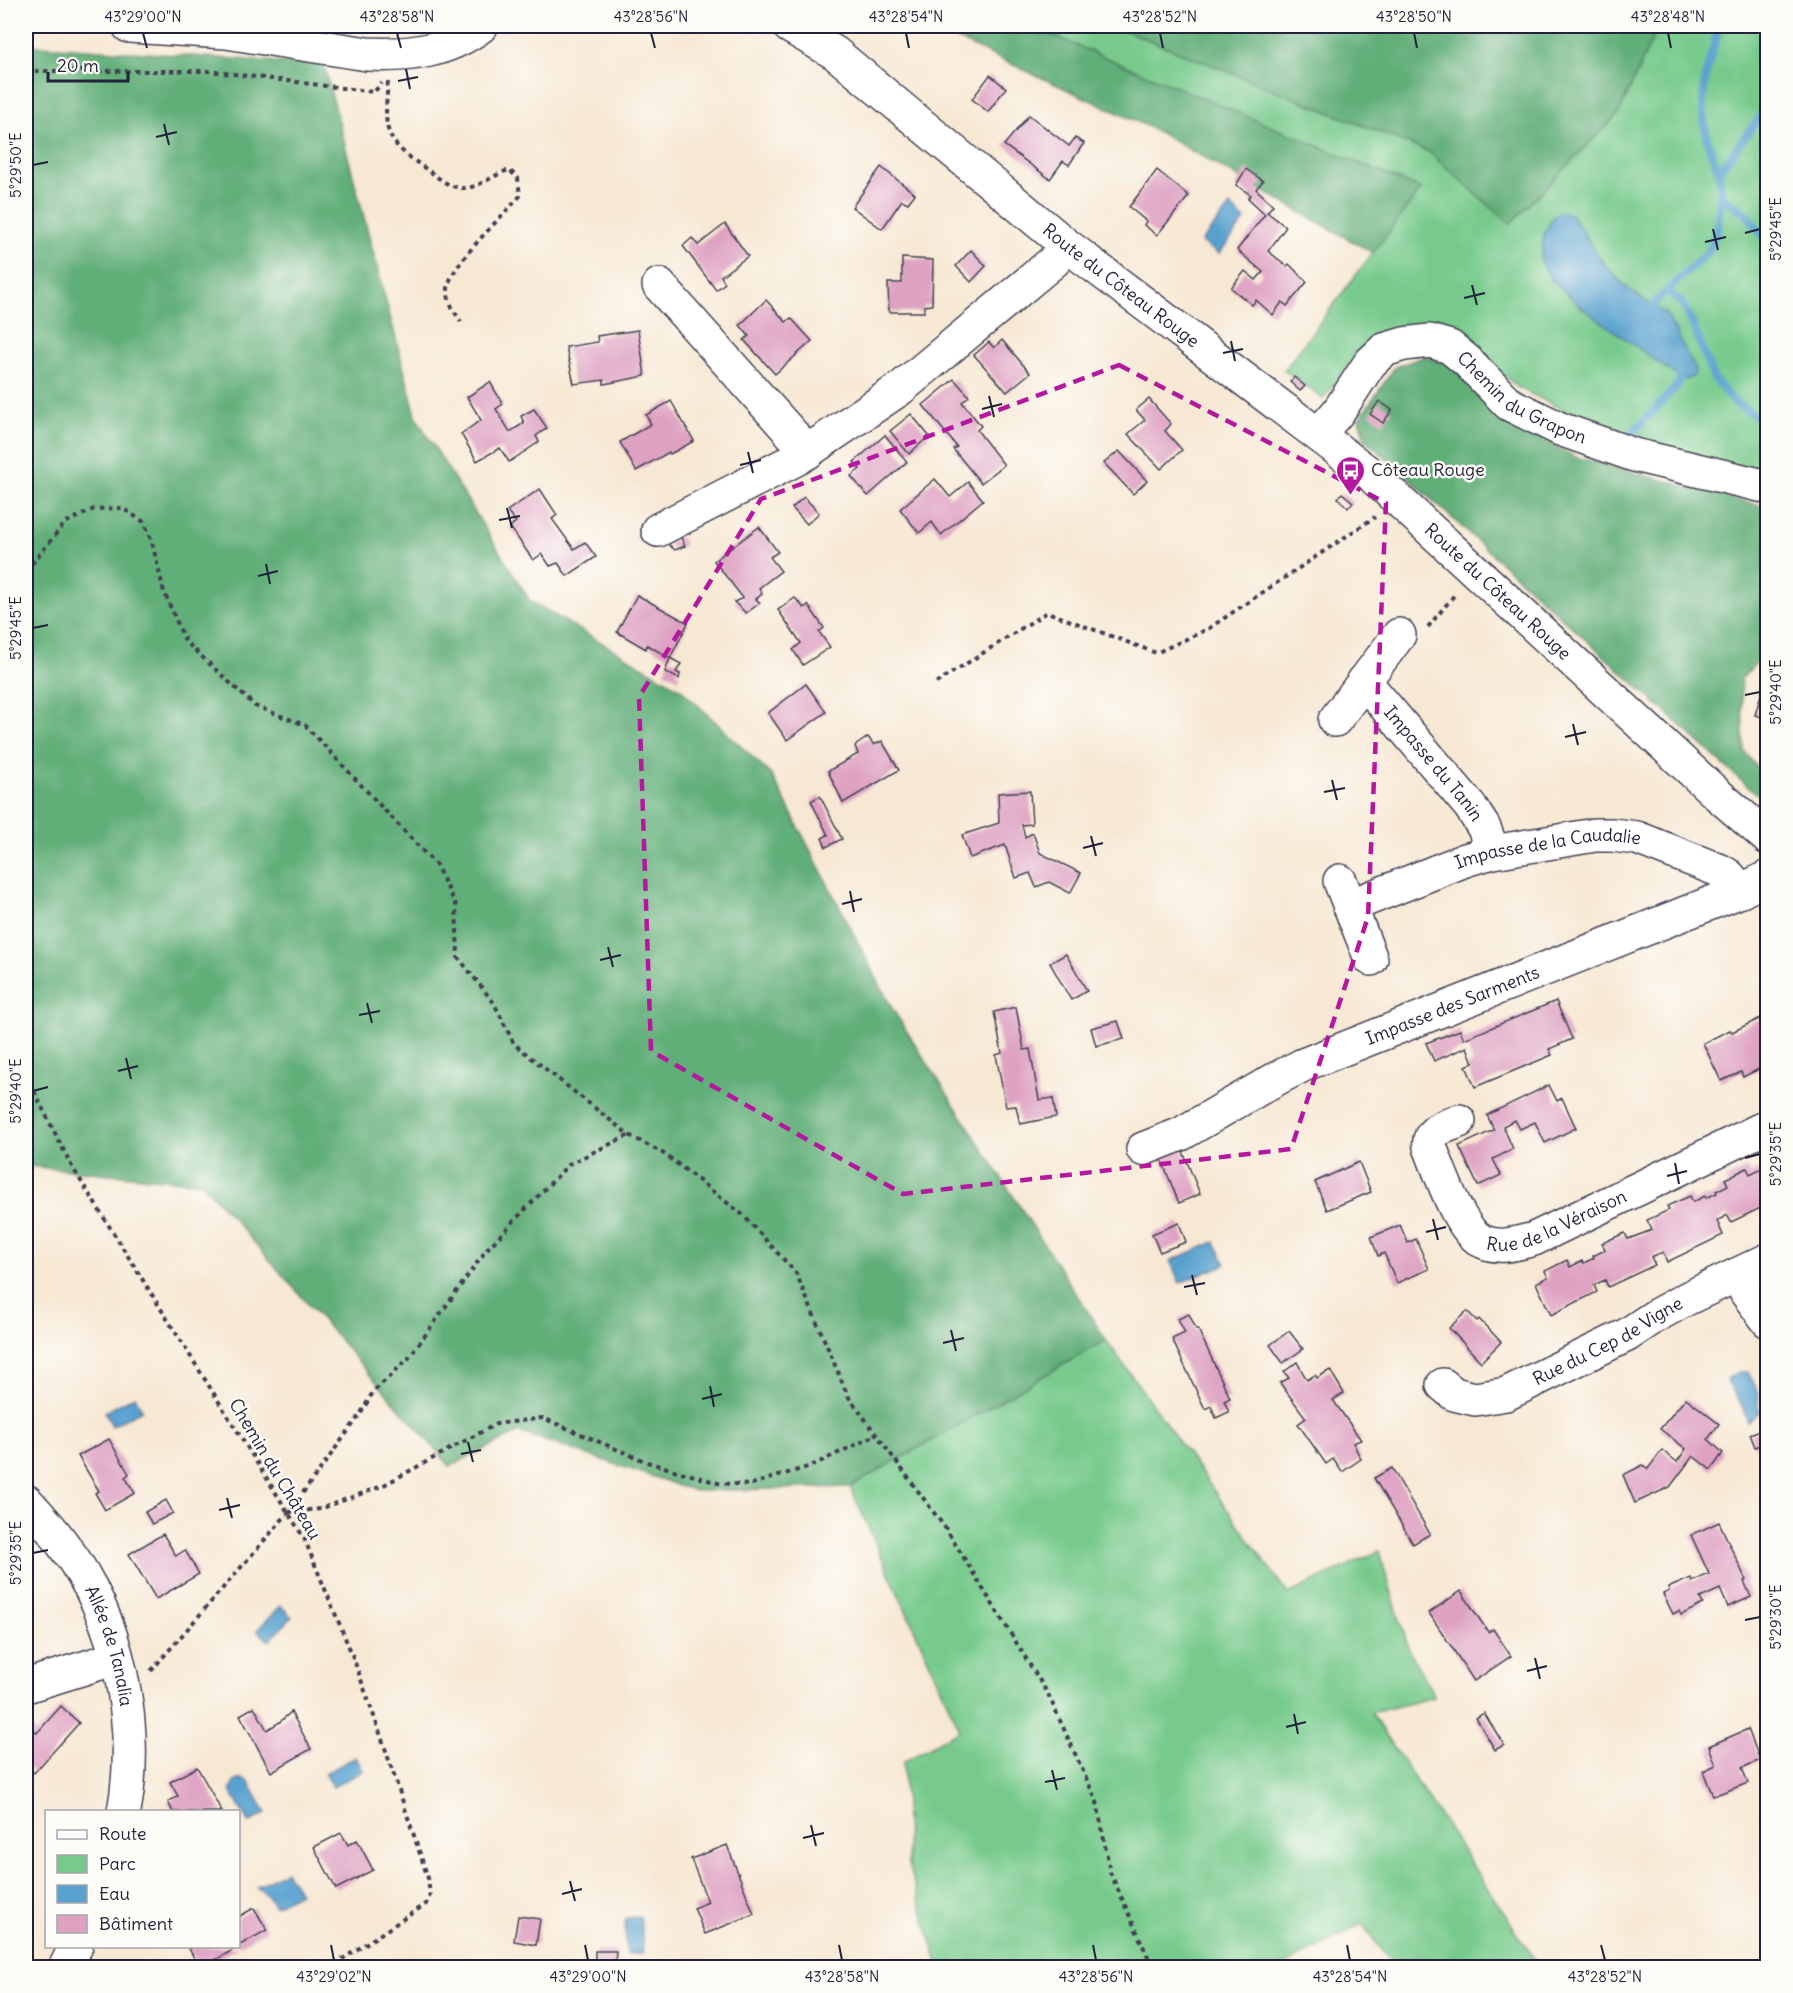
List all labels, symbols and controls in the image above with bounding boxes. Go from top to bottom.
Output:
text: 43°29'00"N [104,7,182,26]
text: 43°28'58"N [360,7,434,26]
text: 43°28'56"N [614,7,688,26]
text: 43°28'54"N [869,7,943,26]
text: 43°28'52"N [1123,7,1197,26]
text: 43°28'50"N [1376,7,1452,26]
text: 43°28'48"N [1631,7,1705,26]
scale bar [48,45,128,83]
text: 20 m [57,54,99,77]
text: 5°29'50"E [6,132,25,198]
text: 5°29'45"E [1766,197,1785,261]
street label: Route du Côteau Rouge [1038,218,1204,352]
street label: Chemin du Grapon [1453,346,1589,448]
bus stop icon: Côteau Rouge [1334,454,1366,496]
place label: Côteau Rouge [1371,458,1485,481]
street label: Route du Côteau Rouge [1420,518,1576,665]
text: 5°29'45"E [6,596,25,660]
text: 5°29'40"E [1766,659,1785,725]
street label: Impasse du Tanin [1379,701,1489,825]
street label: Impasse de la Caudalie [1451,823,1642,874]
street label: Impasse des Sarments [1362,960,1543,1050]
text: 5°29'40"E [6,1058,25,1124]
text: 5°29'35"E [1766,1122,1785,1186]
street label: Rue de la Véraison [1485,1184,1630,1256]
street label: Rue du Cep de Vigne [1529,1291,1686,1390]
street label: Chemin du Château [224,1394,327,1544]
text: 5°29'35"E [6,1521,25,1585]
street label: Allée de Tanalia [80,1581,138,1708]
text: 5°29'30"E [1766,1584,1785,1650]
legend [45,1810,240,1948]
text: Route [99,1822,147,1845]
text: Parc [99,1852,136,1875]
text: Eau [99,1882,130,1905]
text: Bâtiment [99,1912,173,1935]
text: 43°29'02"N [296,1967,372,1986]
text: 43°29'00"N [549,1967,627,1986]
text: 43°28'58"N [805,1967,879,1986]
text: 43°28'56"N [1059,1967,1133,1986]
text: 43°28'54"N [1313,1967,1387,1986]
text: 43°28'52"N [1568,1967,1642,1986]

